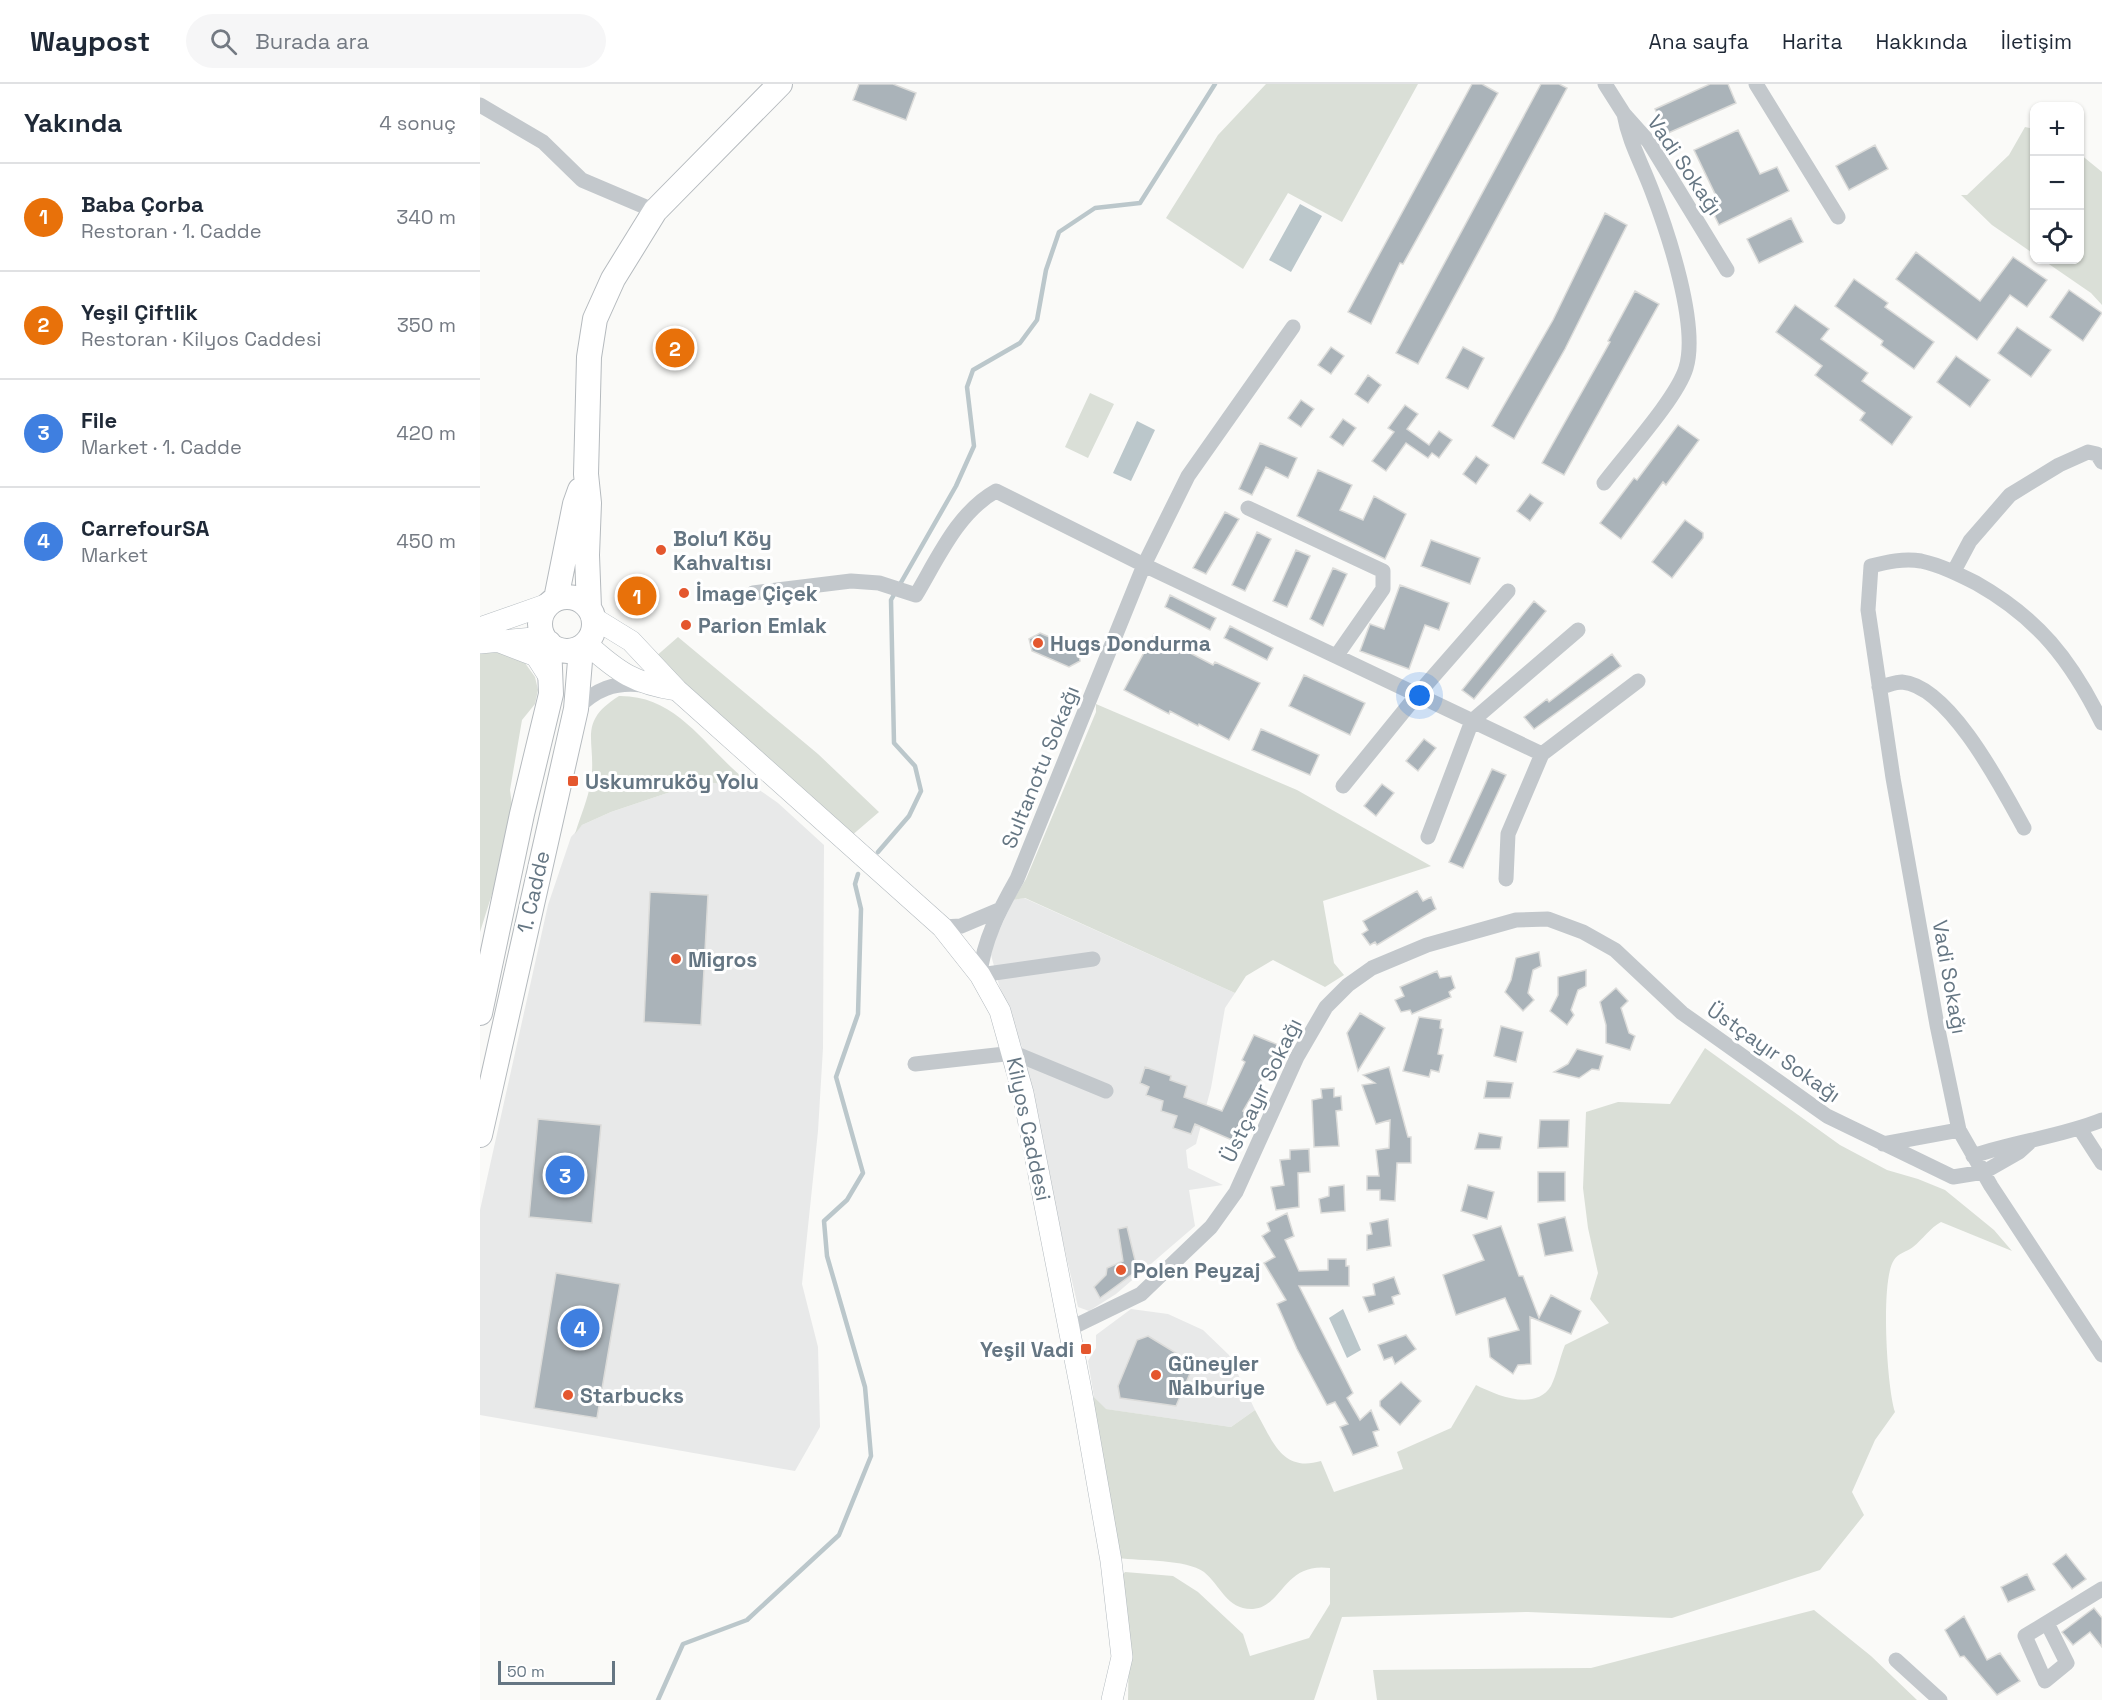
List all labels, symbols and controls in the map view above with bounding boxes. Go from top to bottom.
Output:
search box [186,14,606,68]
text: Waypost [30,23,150,59]
icon: search [207,25,240,58]
text: Burada ara [255,27,369,55]
text: Ana sayfa [1649,28,1749,55]
text: Harita [1782,28,1843,55]
text: Hakkında [1876,28,1968,55]
text: İletişim [2001,28,2072,55]
map controls [2030,102,2084,264]
button: + [2030,102,2084,156]
text: Yakında [24,106,122,140]
text: 4 sonuç [379,110,456,136]
street label: Vadi Sokağı [1642,110,1728,220]
button: − [2030,156,2084,210]
text: Baba Çorba [81,190,204,218]
text: 1 [39,204,48,230]
text: 340 m [396,204,456,230]
button: locate [2030,210,2084,264]
text: Restoran · 1. Cadde [81,218,262,244]
text: Yeşil Çiftlik [81,298,198,326]
text: 2 [38,312,49,338]
text: 350 m [397,312,456,338]
text: Restoran · Kilyos Caddesi [81,326,321,352]
pin: 2 [656,326,694,370]
text: File [81,406,117,434]
text: 3 [37,420,50,446]
text: 420 m [396,420,456,446]
text: Market · 1. Cadde [81,434,242,460]
text: CarrefourSA [81,514,210,542]
place label: Bolu1 Köy Kahvaltısı [673,525,772,576]
text: 4 [37,528,50,554]
text: 450 m [396,528,456,554]
text: Market [81,542,148,568]
marker: Bolu1 Köy Kahvaltısı [654,543,668,557]
pin: 1 [618,574,656,618]
place label: İmage Çiçek [696,580,818,607]
marker: İmage Çiçek [677,586,691,600]
place label: Parion Emlak [698,612,827,639]
marker: Parion Emlak [679,618,693,632]
place label: Hugs Dondurma [1050,630,1211,657]
marker: Hugs Dondurma [1031,636,1045,650]
your location [1405,681,1434,710]
street label: Sultanotu Sokağı [995,682,1085,852]
place label: Uskumruköy Yolu [585,768,759,795]
marker: Uskumruköy Yolu [566,774,580,788]
street label: 1. Cadde [510,848,556,936]
street label: Vadi Sokağı [1927,918,1973,1036]
place label: Migros [688,946,757,973]
marker: Migros [669,952,683,966]
street label: Üstçayır Sokağı [1702,996,1846,1108]
street label: Üstçayır Sokağı [1214,1013,1308,1167]
street label: Kilyos Caddesi [1001,1055,1057,1203]
pin: 3 [546,1152,584,1198]
place label: Polen Peyzaj [1133,1257,1260,1284]
marker: Polen Peyzaj [1114,1263,1128,1277]
pin: 4 [560,1306,600,1350]
place label: Yeşil Vadi [980,1336,1074,1363]
marker: Yeşil Vadi [1079,1342,1093,1356]
place label: Güneyler Nalburiye [1168,1350,1265,1401]
marker: Güneyler Nalburiye [1149,1368,1163,1382]
place label: Starbucks [580,1382,684,1409]
marker: Starbucks [561,1388,575,1402]
scale bar [498,1658,615,1686]
text: 50 m [507,1661,545,1682]

